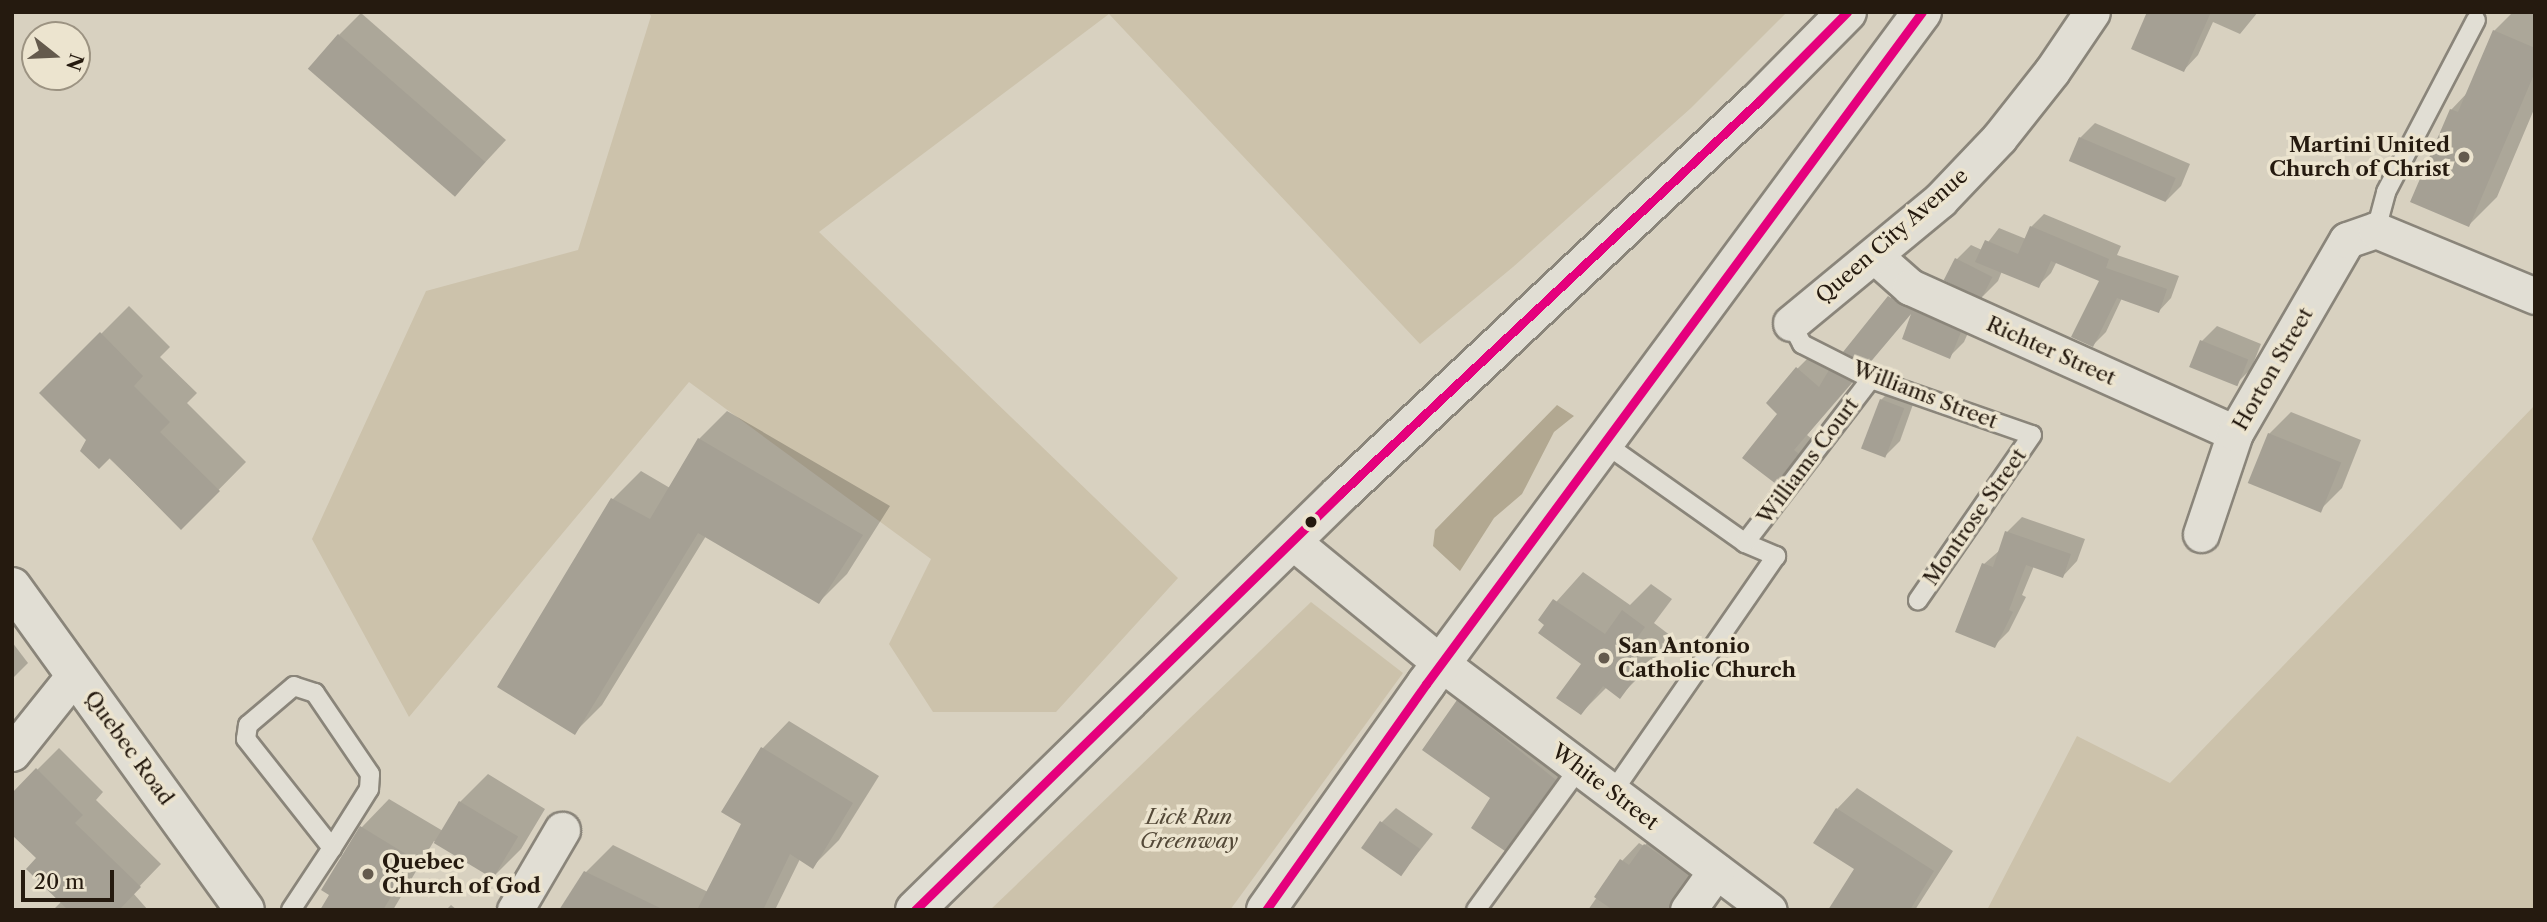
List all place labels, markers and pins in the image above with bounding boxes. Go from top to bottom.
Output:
place label: Martini United Church of Christ [2269,132,2450,182]
marker: Martini United Church of Christ [2456,149,2472,165]
unlabelled marker [1304,515,1318,529]
place label: San Antonio Catholic Church [1618,633,1796,683]
marker: San Antonio Catholic Church [1596,650,1612,666]
place label: Quebec Church of God [382,849,541,899]
marker: Quebec Church of God [360,866,376,882]

